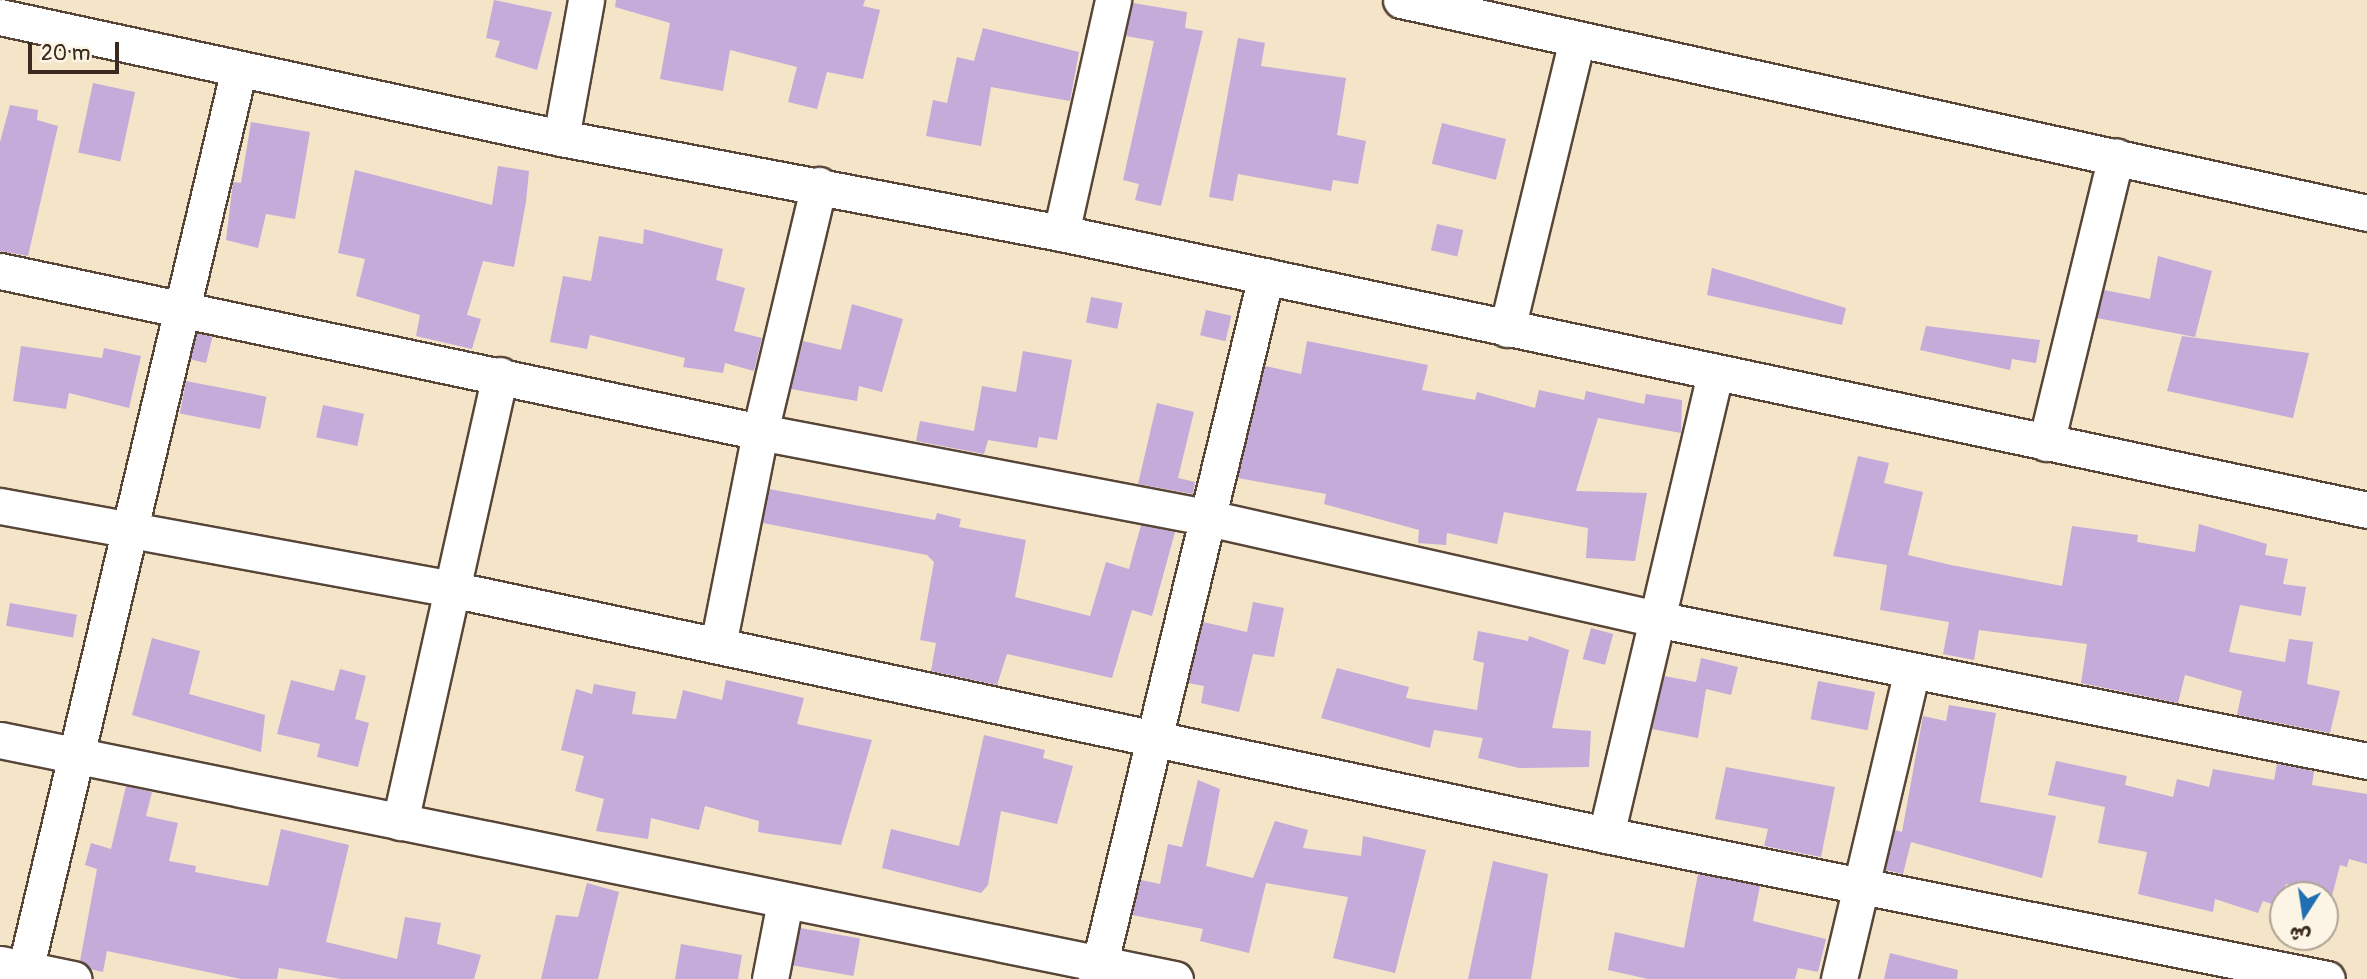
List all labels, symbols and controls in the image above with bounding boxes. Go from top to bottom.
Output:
scale bar [32,28,122,72]
text: 20 m [41,40,90,67]
north arrow [2269,881,2339,951]
text: ش [2287,921,2313,948]

